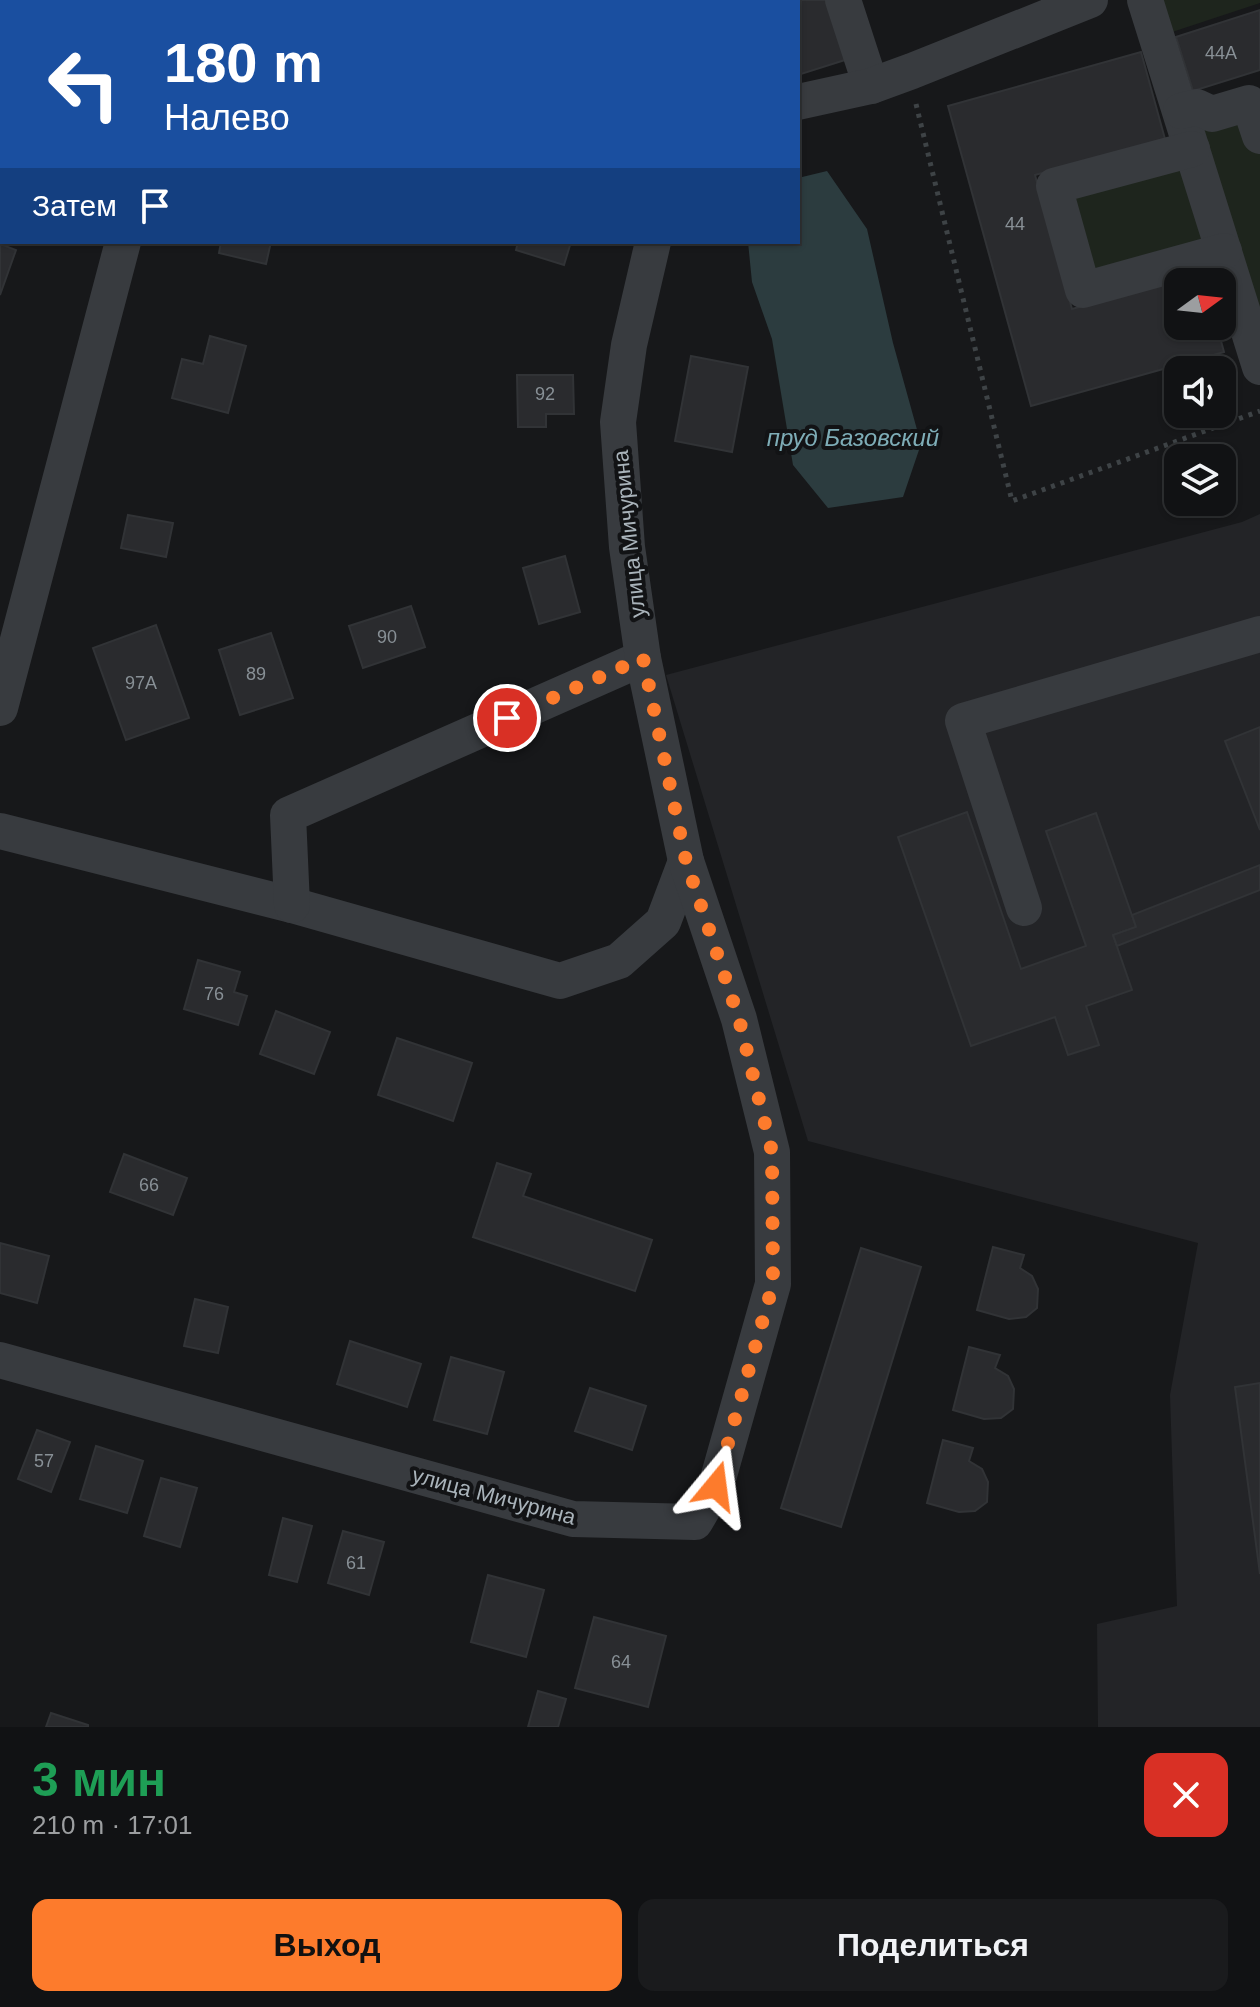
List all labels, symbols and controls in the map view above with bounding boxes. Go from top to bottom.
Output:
text: 180 m [164,31,323,94]
icon: left [32,32,136,136]
house number: 44А [1205,43,1237,63]
text: Налево [164,97,290,138]
icon: arrive [133,184,177,228]
text: Затем [32,189,117,222]
house number: 44 [1005,214,1025,234]
north arrow [1164,268,1236,340]
map controls [1164,268,1236,516]
button: sound [1164,356,1236,428]
house number: 92 [535,384,555,404]
water label: пруд Базовский [767,424,939,451]
button: layers [1164,444,1236,516]
street label: улица Мичурина [608,448,650,619]
house number: 90 [377,627,397,647]
house number: 89 [246,664,266,684]
house number: 97А [125,673,157,693]
pin [473,684,541,752]
icon: arrive [485,696,529,740]
house number: 76 [204,984,224,1004]
house number: 66 [139,1175,159,1195]
position arrow [674,1444,758,1528]
house number: 57 [34,1451,54,1471]
street label: улица Мичурина [409,1462,579,1530]
house number: 61 [346,1553,366,1573]
house number: 64 [611,1652,631,1672]
text: 3 мин [32,1753,166,1806]
button: close [1144,1753,1228,1837]
text: 210 m · 17:01 [32,1810,192,1840]
button: Выход [32,1899,622,1991]
button: Поделиться [638,1899,1228,1991]

